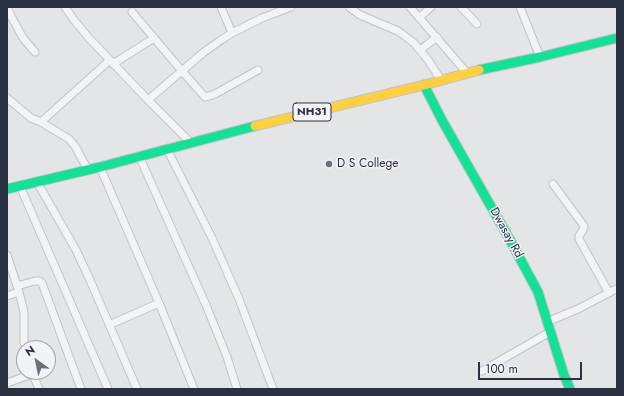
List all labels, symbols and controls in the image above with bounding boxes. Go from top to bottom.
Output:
road number: NH31 [293,103,331,121]
place label: D S College [337,157,398,171]
marker: D S College [324,159,334,169]
street label: Dwasay Rd [486,205,526,261]
north arrow [16,340,56,380]
text: N [22,342,38,360]
scale bar [480,354,584,380]
text: 100 m [485,360,518,378]

